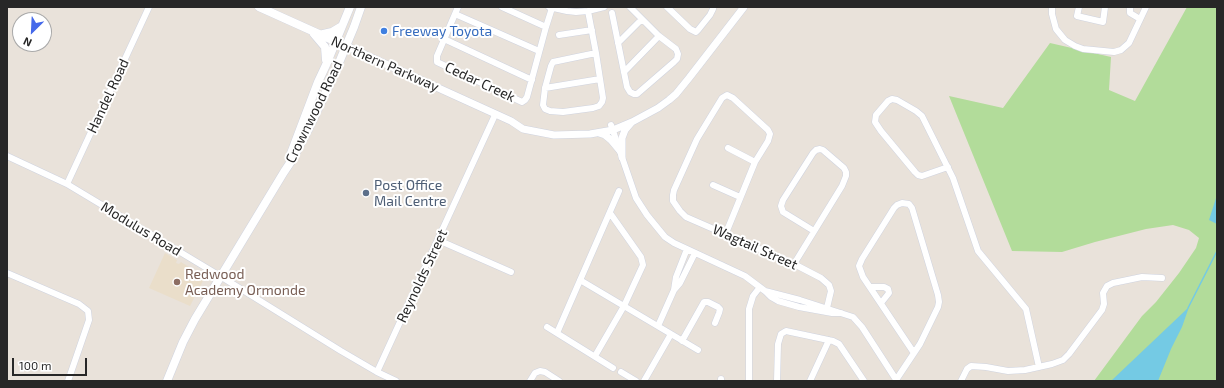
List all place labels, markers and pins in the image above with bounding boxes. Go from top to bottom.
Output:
place label: Freeway Toyota [392,23,492,39]
marker: Freeway Toyota [379,26,389,36]
place label: Post Office Mail Centre [374,177,447,210]
marker: Post Office Mail Centre [361,188,371,198]
place label: Redwood Academy Ormonde [185,266,305,298]
marker: Redwood Academy Ormonde [172,277,182,287]

